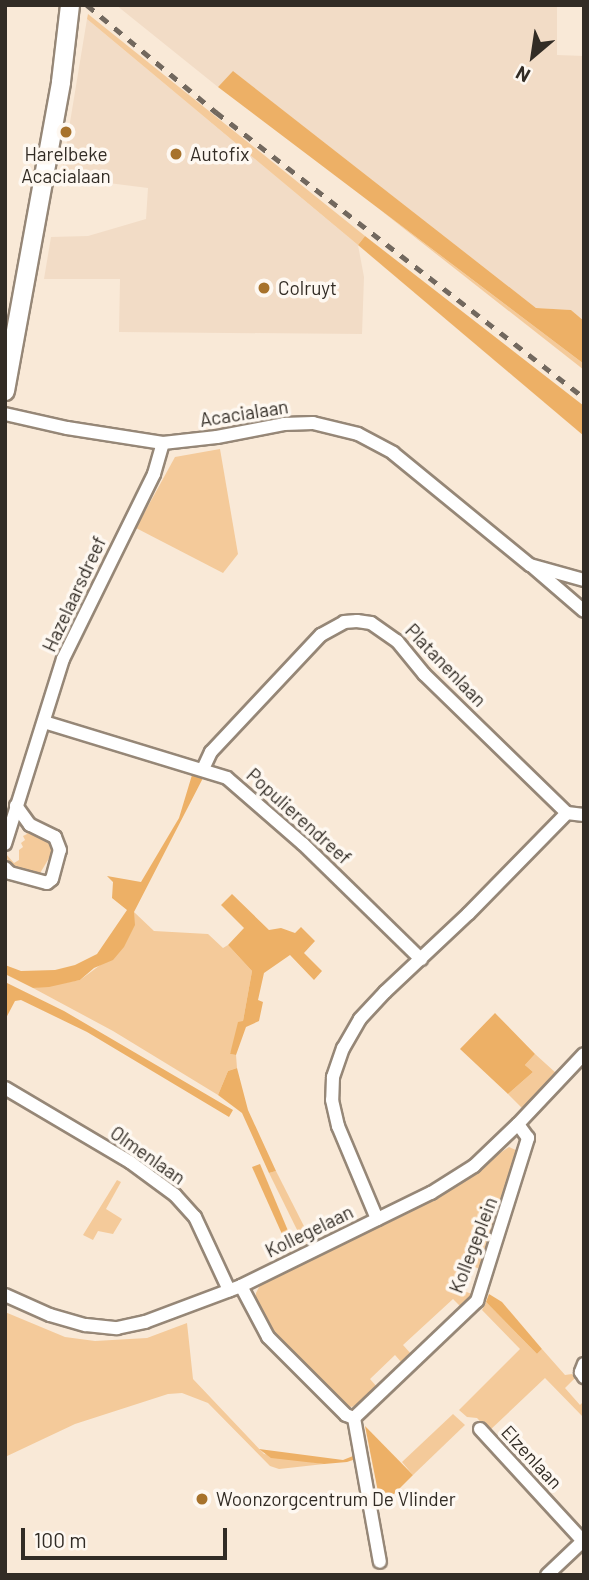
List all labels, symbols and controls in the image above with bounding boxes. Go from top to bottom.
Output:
north arrow [498,21,568,91]
text: N [511,62,534,88]
marker: Harelbeke Acacialaan [58,124,74,140]
place label: Harelbeke Acacialaan [21,143,111,187]
place label: Autofix [190,143,249,165]
marker: Autofix [168,146,184,162]
place label: Colruyt [278,277,337,299]
marker: Colruyt [256,280,272,296]
street label: Acacialaan [198,395,290,431]
street label: Hazelaarsdreef [37,533,111,655]
street label: Platanenlaan [401,619,491,711]
street label: Populierendreef [242,763,356,869]
street label: Olmenlaan [106,1121,190,1189]
street label: Kollegeplein [444,1194,502,1296]
street label: Kollegelaan [261,1200,357,1262]
street label: Elzenlaan [497,1420,567,1494]
place label: Woonzorgcentrum De Vlinder [216,1488,456,1510]
marker: Woonzorgcentrum De Vlinder [194,1491,210,1507]
scale bar [24,1514,231,1558]
text: 100 m [34,1527,87,1552]

